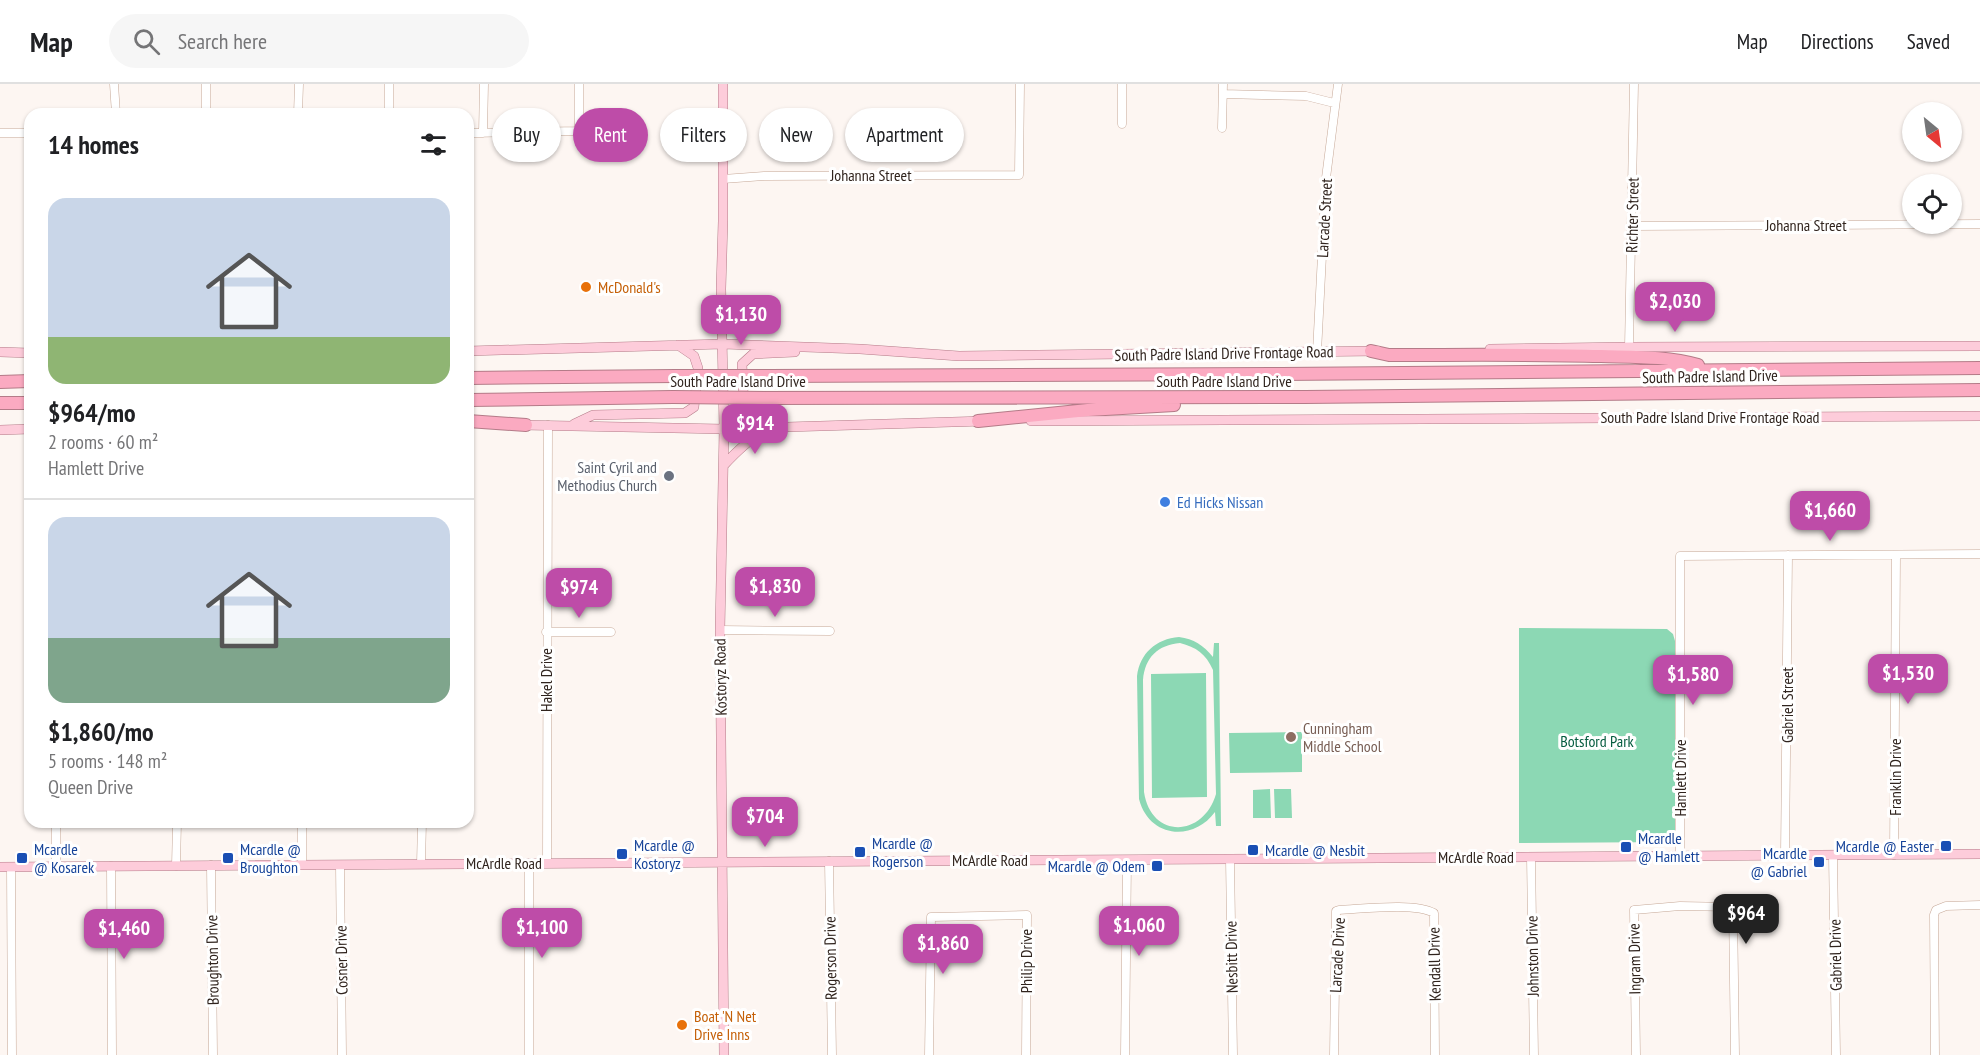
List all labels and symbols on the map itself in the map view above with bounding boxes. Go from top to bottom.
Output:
north arrow [1902,102,1962,162]
street label: Johanna Street [829,165,912,185]
street label: Richter Street [1621,176,1643,253]
street label: Larcade Street [1312,177,1336,258]
street label: Johanna Street [1764,215,1847,235]
place label: McDonald's [598,277,661,297]
marker: McDonald's [579,280,593,294]
pin: $2,030 [1626,282,1724,333]
pin: $1,130 [692,295,790,346]
street label: South Padre Island Drive Frontage Road [1114,341,1334,365]
street label: South Padre Island Drive [1642,365,1778,387]
street label: South Padre Island Drive [670,371,806,391]
street label: South Padre Island Drive [1156,371,1292,391]
pin: $914 [719,404,791,455]
street label: South Padre Island Drive Frontage Road [1600,407,1820,427]
place label: Saint Cyril and Methodius Church [557,457,657,495]
marker: Saint Cyril and Methodius Church [662,469,676,483]
pin: $1,660 [1781,491,1879,542]
place label: Ed Hicks Nissan [1177,492,1263,512]
marker: Ed Hicks Nissan [1158,495,1172,509]
pin: $1,830 [726,567,824,618]
pin: $974 [543,568,615,619]
street label: Kostoryz Road [709,638,731,716]
street label: Hakel Drive [536,648,556,712]
pin: $1,530 [1859,654,1957,705]
pin: $1,580 [1644,655,1742,706]
street label: Gabriel Street [1777,666,1797,743]
place label: Cunningham Middle School [1303,718,1382,756]
marker: Cunningham Middle School [1284,730,1298,744]
park label: Botsford Park [1560,731,1635,751]
street label: Franklin Drive [1885,738,1905,816]
street label: Hamlett Drive [1670,740,1690,817]
pin: $704 [729,797,801,848]
place label: Mcardle @ Hamlett [1638,828,1700,866]
place label: Mcardle @ Rogerson [872,833,933,871]
place label: Mcardle @ Kostoryz [634,835,695,873]
place label: Mcardle @ Easter [1836,836,1935,856]
place label: Mcardle @ Kosarek [34,839,95,877]
place label: Mcardle @ Broughton [240,839,301,877]
marker: Mcardle @ Easter [1939,839,1953,853]
place label: Mcardle @ Nesbit [1265,840,1365,860]
marker: Mcardle @ Hamlett [1619,840,1633,854]
marker: Mcardle @ Nesbit [1246,843,1260,857]
place label: Mcardle @ Gabriel [1750,843,1807,881]
marker: Mcardle @ Rogerson [853,845,867,859]
marker: Mcardle @ Kostoryz [615,847,629,861]
street label: McArdle Road [1438,847,1514,867]
street label: McArdle Road [952,850,1028,870]
marker: Mcardle @ Kosarek [15,851,29,865]
marker: Mcardle @ Broughton [221,851,235,865]
street label: McArdle Road [466,853,542,873]
marker: Mcardle @ Gabriel [1812,855,1826,869]
place label: Mcardle @ Odem [1048,856,1145,876]
marker: Mcardle @ Odem [1150,859,1164,873]
pin: $964 [1710,894,1782,945]
pin: $1,060 [1090,906,1188,957]
pin: $1,100 [493,908,591,959]
pin: $1,460 [75,909,173,960]
street label: Broughton Drive [201,915,223,1005]
street label: Johnston Drive [1521,915,1543,998]
street label: Rogerson Drive [819,916,841,1000]
street label: Larcade Drive [1325,917,1349,993]
street label: Gabriel Drive [1824,919,1846,991]
street label: Nesbitt Drive [1220,921,1242,993]
street label: Ingram Drive [1623,923,1645,995]
pin: $1,860 [894,924,992,975]
street label: Cosner Drive [330,925,352,995]
street label: Kendall Drive [1423,927,1445,1001]
street label: Philip Drive [1016,929,1036,993]
place label: Boat 'N Net Drive Inns [694,1006,757,1044]
marker: Boat 'N Net Drive Inns [675,1018,689,1032]

